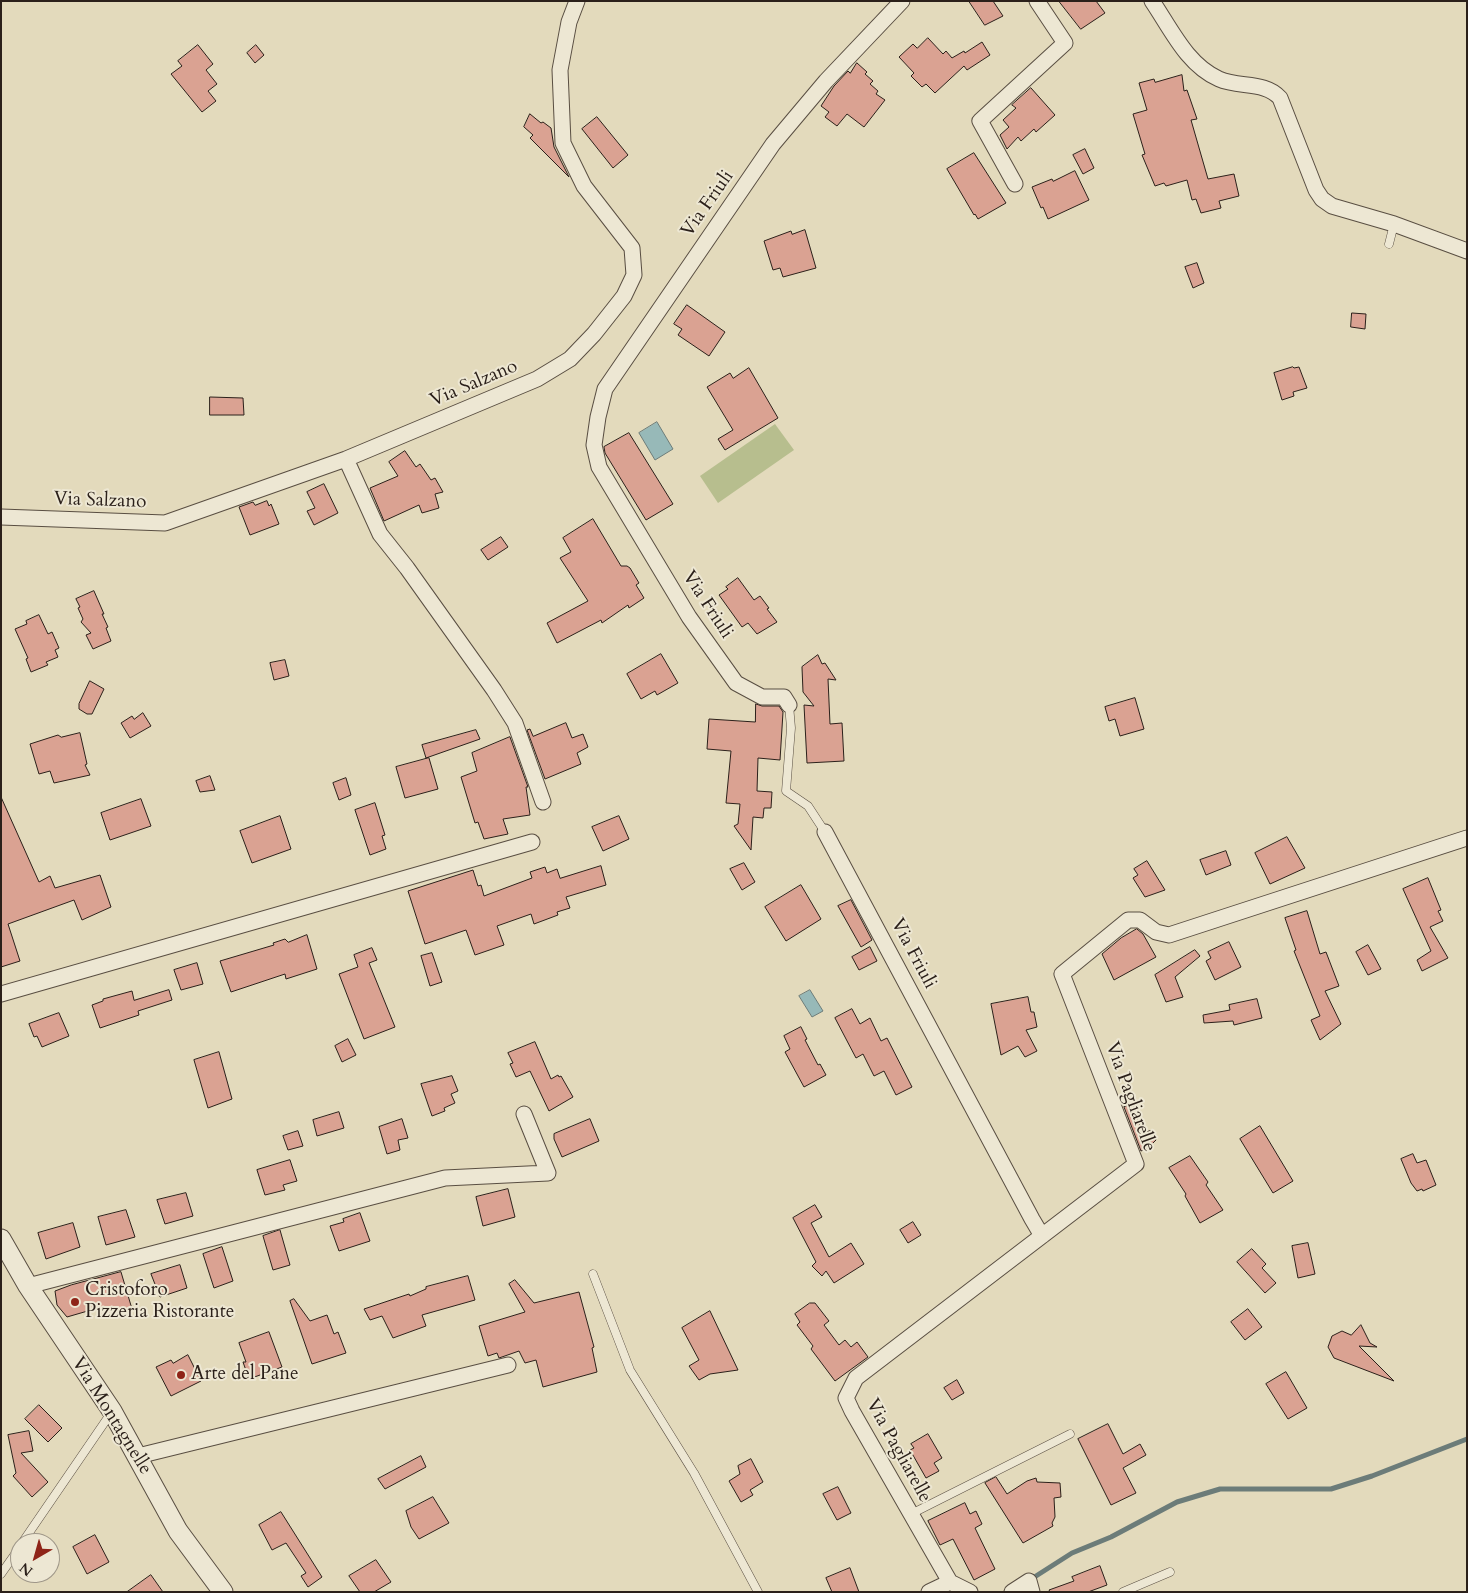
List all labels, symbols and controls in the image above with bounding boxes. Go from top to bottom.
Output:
street label: Via Friuli [677,166,739,242]
street label: Via Salzano [427,355,521,413]
street label: Via Salzano [53,488,147,514]
street label: Via Friuli [677,567,737,643]
street label: Via Friuli [885,915,941,993]
street label: Via Pagliarelle [1100,1039,1160,1155]
place label: Cristoforo Pizzeria Ristorante [85,1280,234,1324]
marker: Cristoforo Pizzeria Ristorante [69,1296,81,1308]
street label: Via Montagnelle [66,1353,156,1479]
place label: Arte del Pane [191,1364,299,1386]
marker: Arte del Pane [175,1369,187,1381]
street label: Via Pagliarelle [860,1395,936,1507]
north arrow [10,1533,60,1583]
text: N [15,1558,37,1581]

